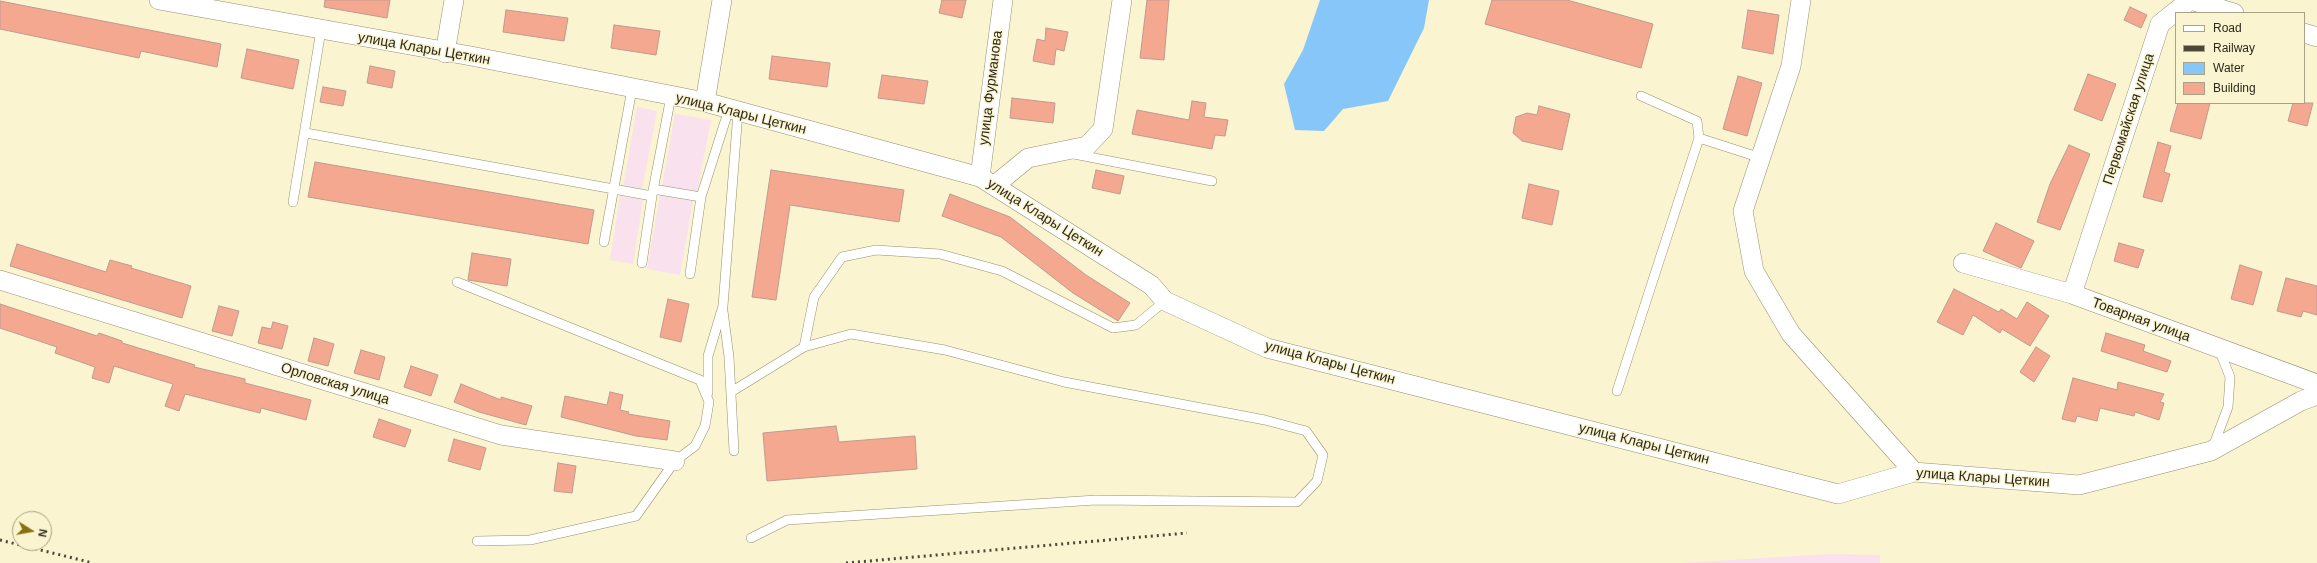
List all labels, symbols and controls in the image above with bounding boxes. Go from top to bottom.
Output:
legend [2175,12,2305,104]
text: Road [2213,21,2242,35]
street label: улица Клары Цеткин [357,29,491,69]
street label: улица Фурманова [976,30,1006,146]
text: Railway [2213,41,2255,55]
street label: Первомайская улица [2100,51,2158,187]
text: Water [2213,61,2245,75]
text: Building [2213,81,2256,95]
street label: улица Клары Цеткин [674,90,808,138]
street label: улица Клары Цеткин [984,175,1106,261]
street label: Товарная улица [2089,294,2193,346]
street label: улица Клары Цеткин [1263,338,1397,388]
street label: Орловская улица [279,359,391,409]
street label: улица Клары Цеткин [1577,420,1711,468]
street label: улица Клары Цеткин [1916,465,2050,491]
north arrow [12,511,52,551]
text: N [36,528,49,538]

